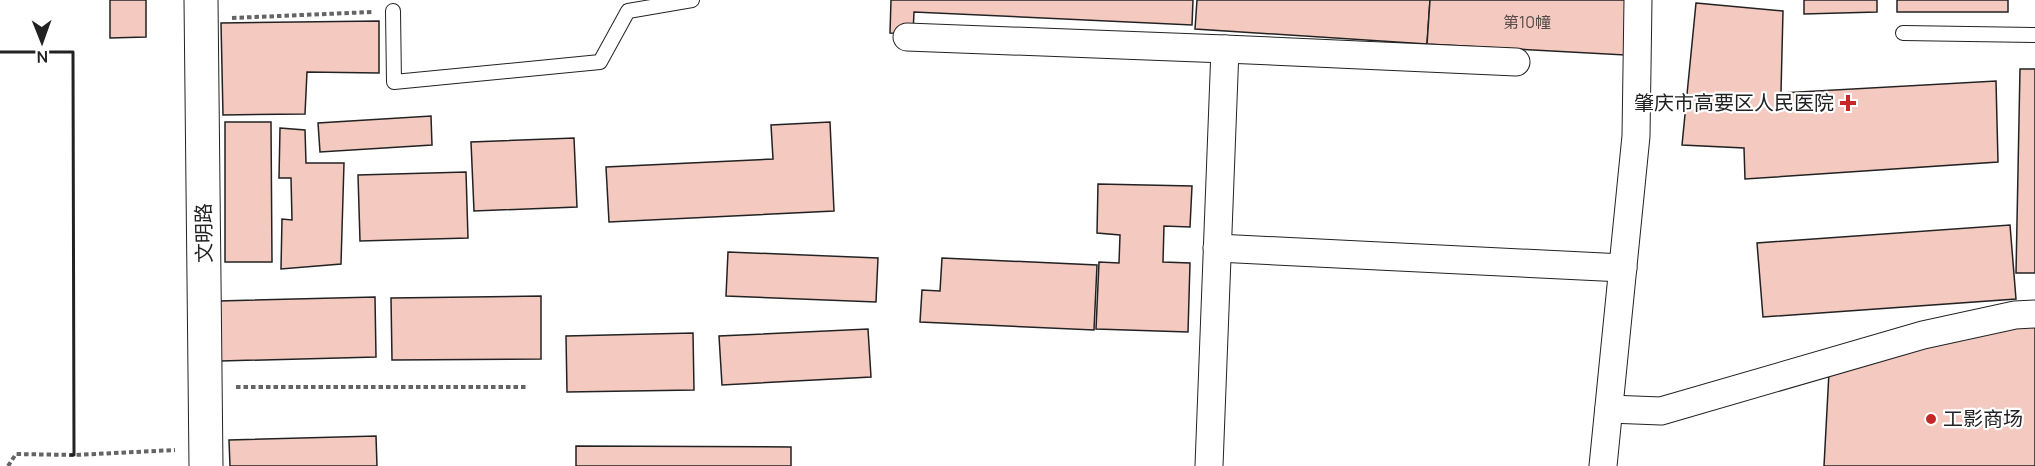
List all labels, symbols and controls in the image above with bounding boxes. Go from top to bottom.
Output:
house number: 第10幢 [1503,11,1551,33]
north arrow [12,12,72,72]
text: N [36,46,48,68]
place label: 肇庆市高要区人民医院 [1634,89,1834,116]
marker: 肇庆市高要区人民医院 [1839,94,1857,112]
street label: 文明路 [189,203,218,263]
place label: 工影商场 [1943,405,2023,432]
marker: 工影商场 [1924,412,1938,426]

